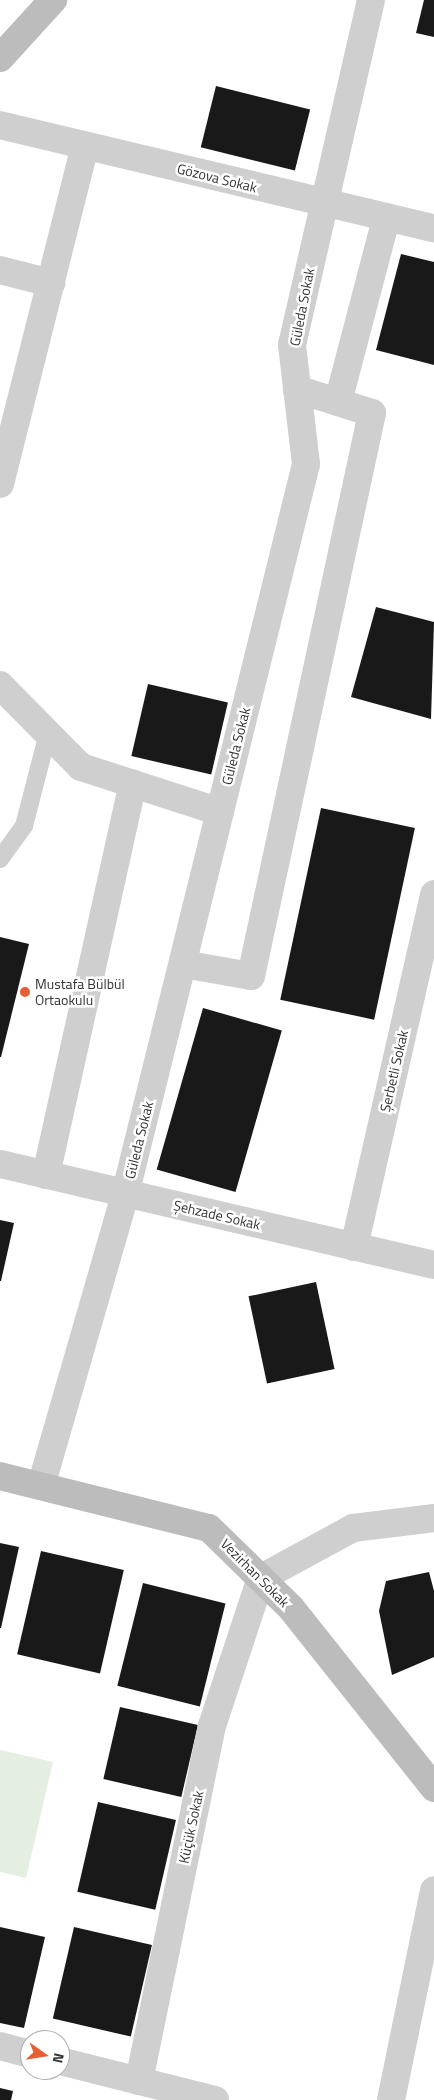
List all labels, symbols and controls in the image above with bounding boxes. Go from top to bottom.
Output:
street label: Gözova Sokak [175,160,259,196]
street label: Güleda Sokak [286,267,318,347]
street label: Güleda Sokak [218,706,254,786]
place label: Mustafa Bülbül Ortaokulu [35,976,125,1009]
marker: Mustafa Bülbül Ortaokulu [19,986,31,998]
street label: Şerbetli Sokak [376,1028,412,1114]
street label: Güleda Sokak [121,1100,157,1180]
street label: Şehzade Sokak [172,1197,262,1233]
street label: Vezirhan Sokak [217,1535,293,1611]
street label: Küçük Sokak [175,1789,207,1865]
north arrow [20,2030,70,2080]
text: N [48,2051,70,2065]

